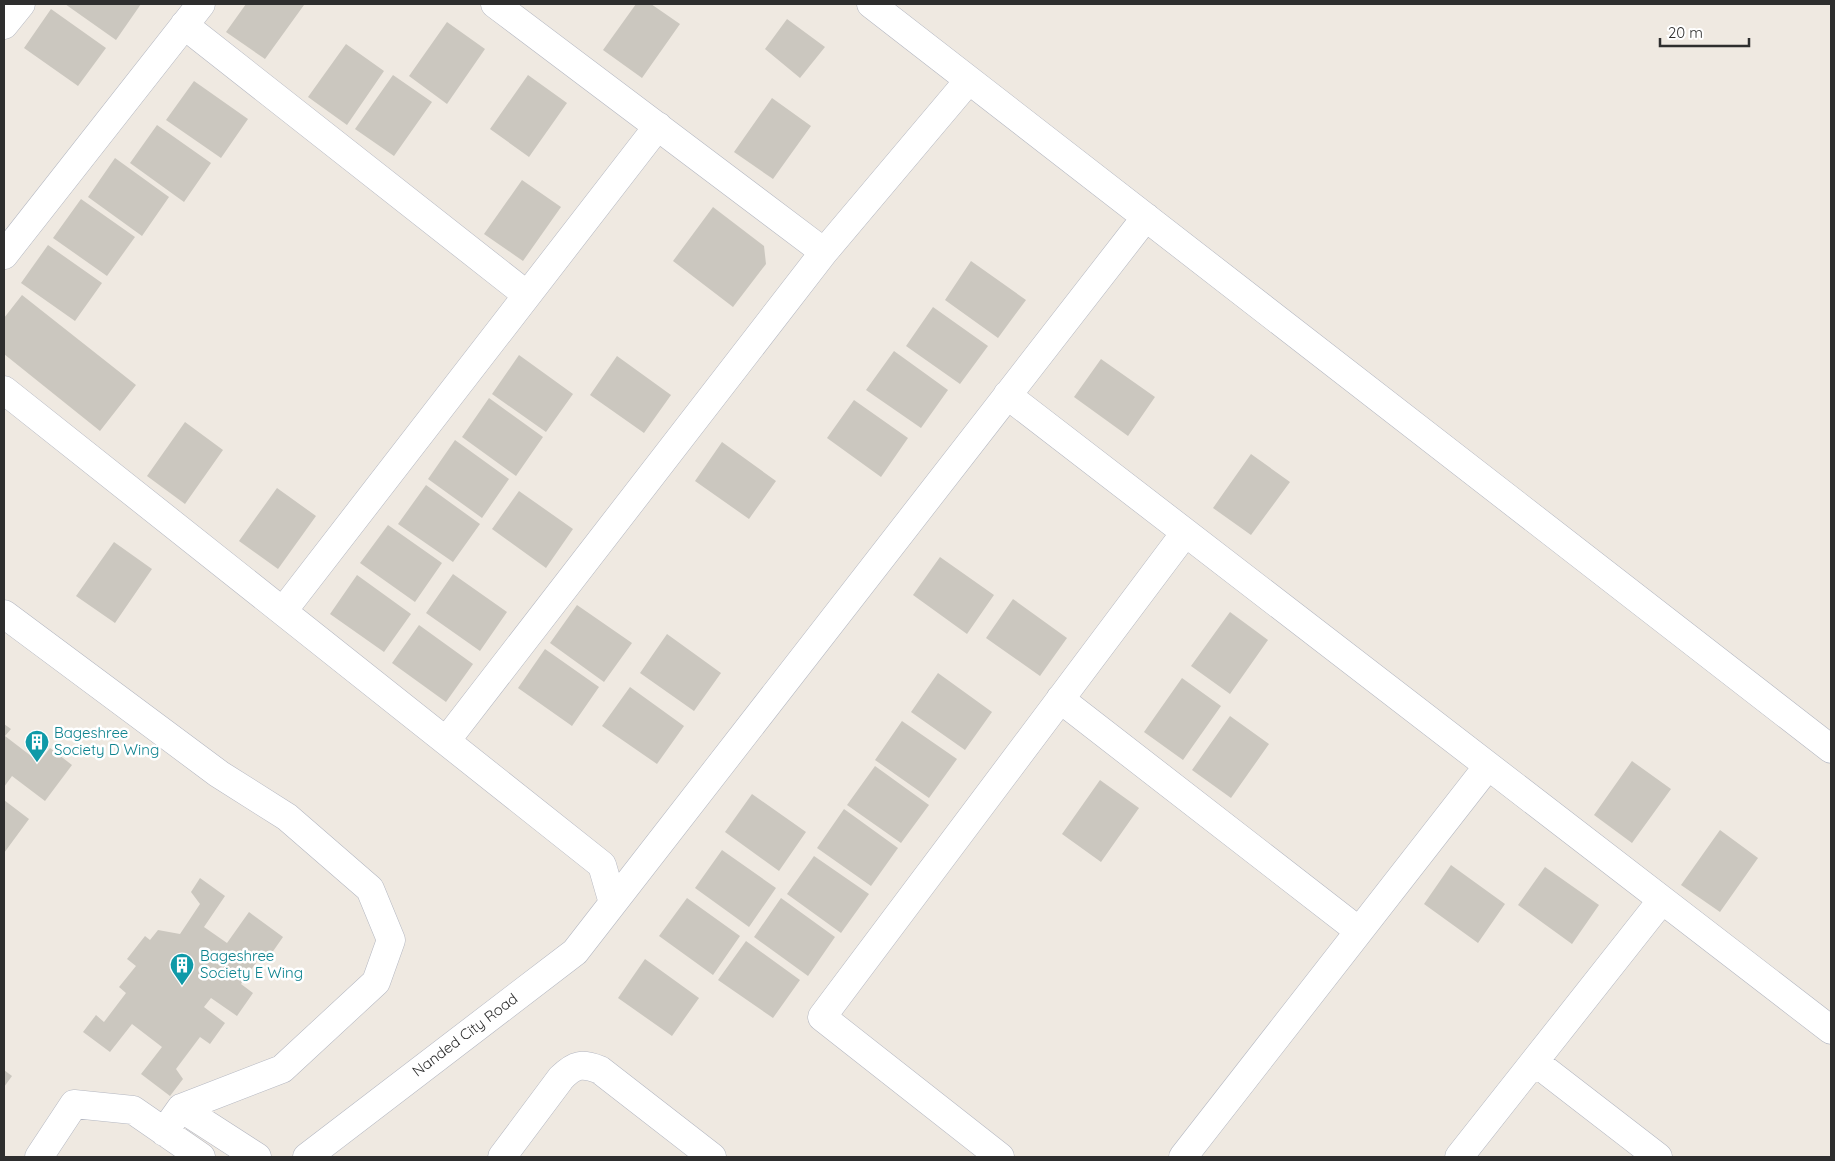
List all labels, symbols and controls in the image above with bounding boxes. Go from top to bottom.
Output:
scale bar [1660,15,1749,47]
text: 20 m [1668,23,1703,42]
place label: Bageshree Society D Wing [54,723,159,759]
building icon: Bageshree Society D Wing [24,729,50,763]
place label: Bageshree Society E Wing [200,946,303,982]
building icon: Bageshree Society E Wing [169,952,195,986]
street label: Nanded City Road [408,989,521,1081]

